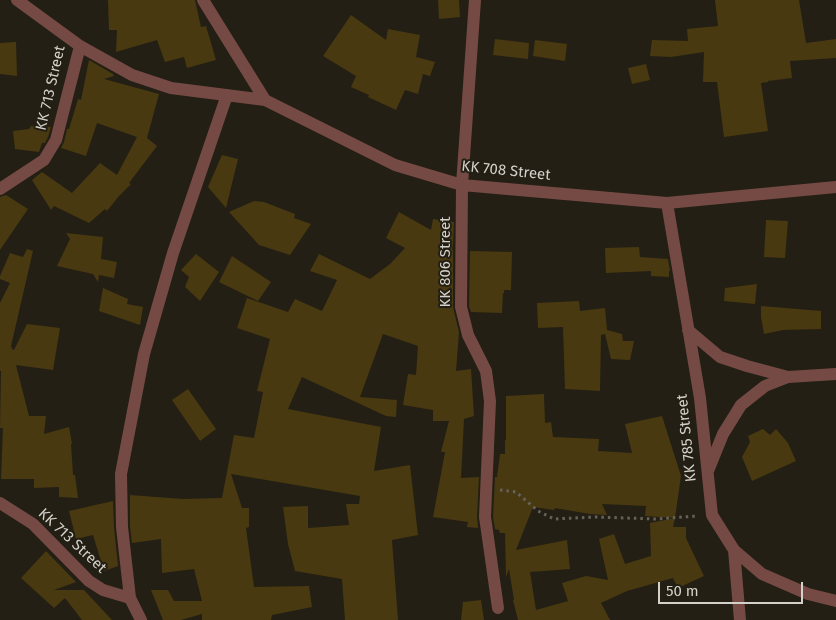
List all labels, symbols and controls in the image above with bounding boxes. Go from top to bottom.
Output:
street label: KK 713 Street [32,44,70,132]
street label: KK 708 Street [461,157,551,185]
street label: KK 806 Street [437,217,455,307]
street label: KK 785 Street [673,393,701,483]
street label: KK 713 Street [34,505,110,577]
scale bar [661,572,806,604]
text: 50 m [666,582,699,600]

